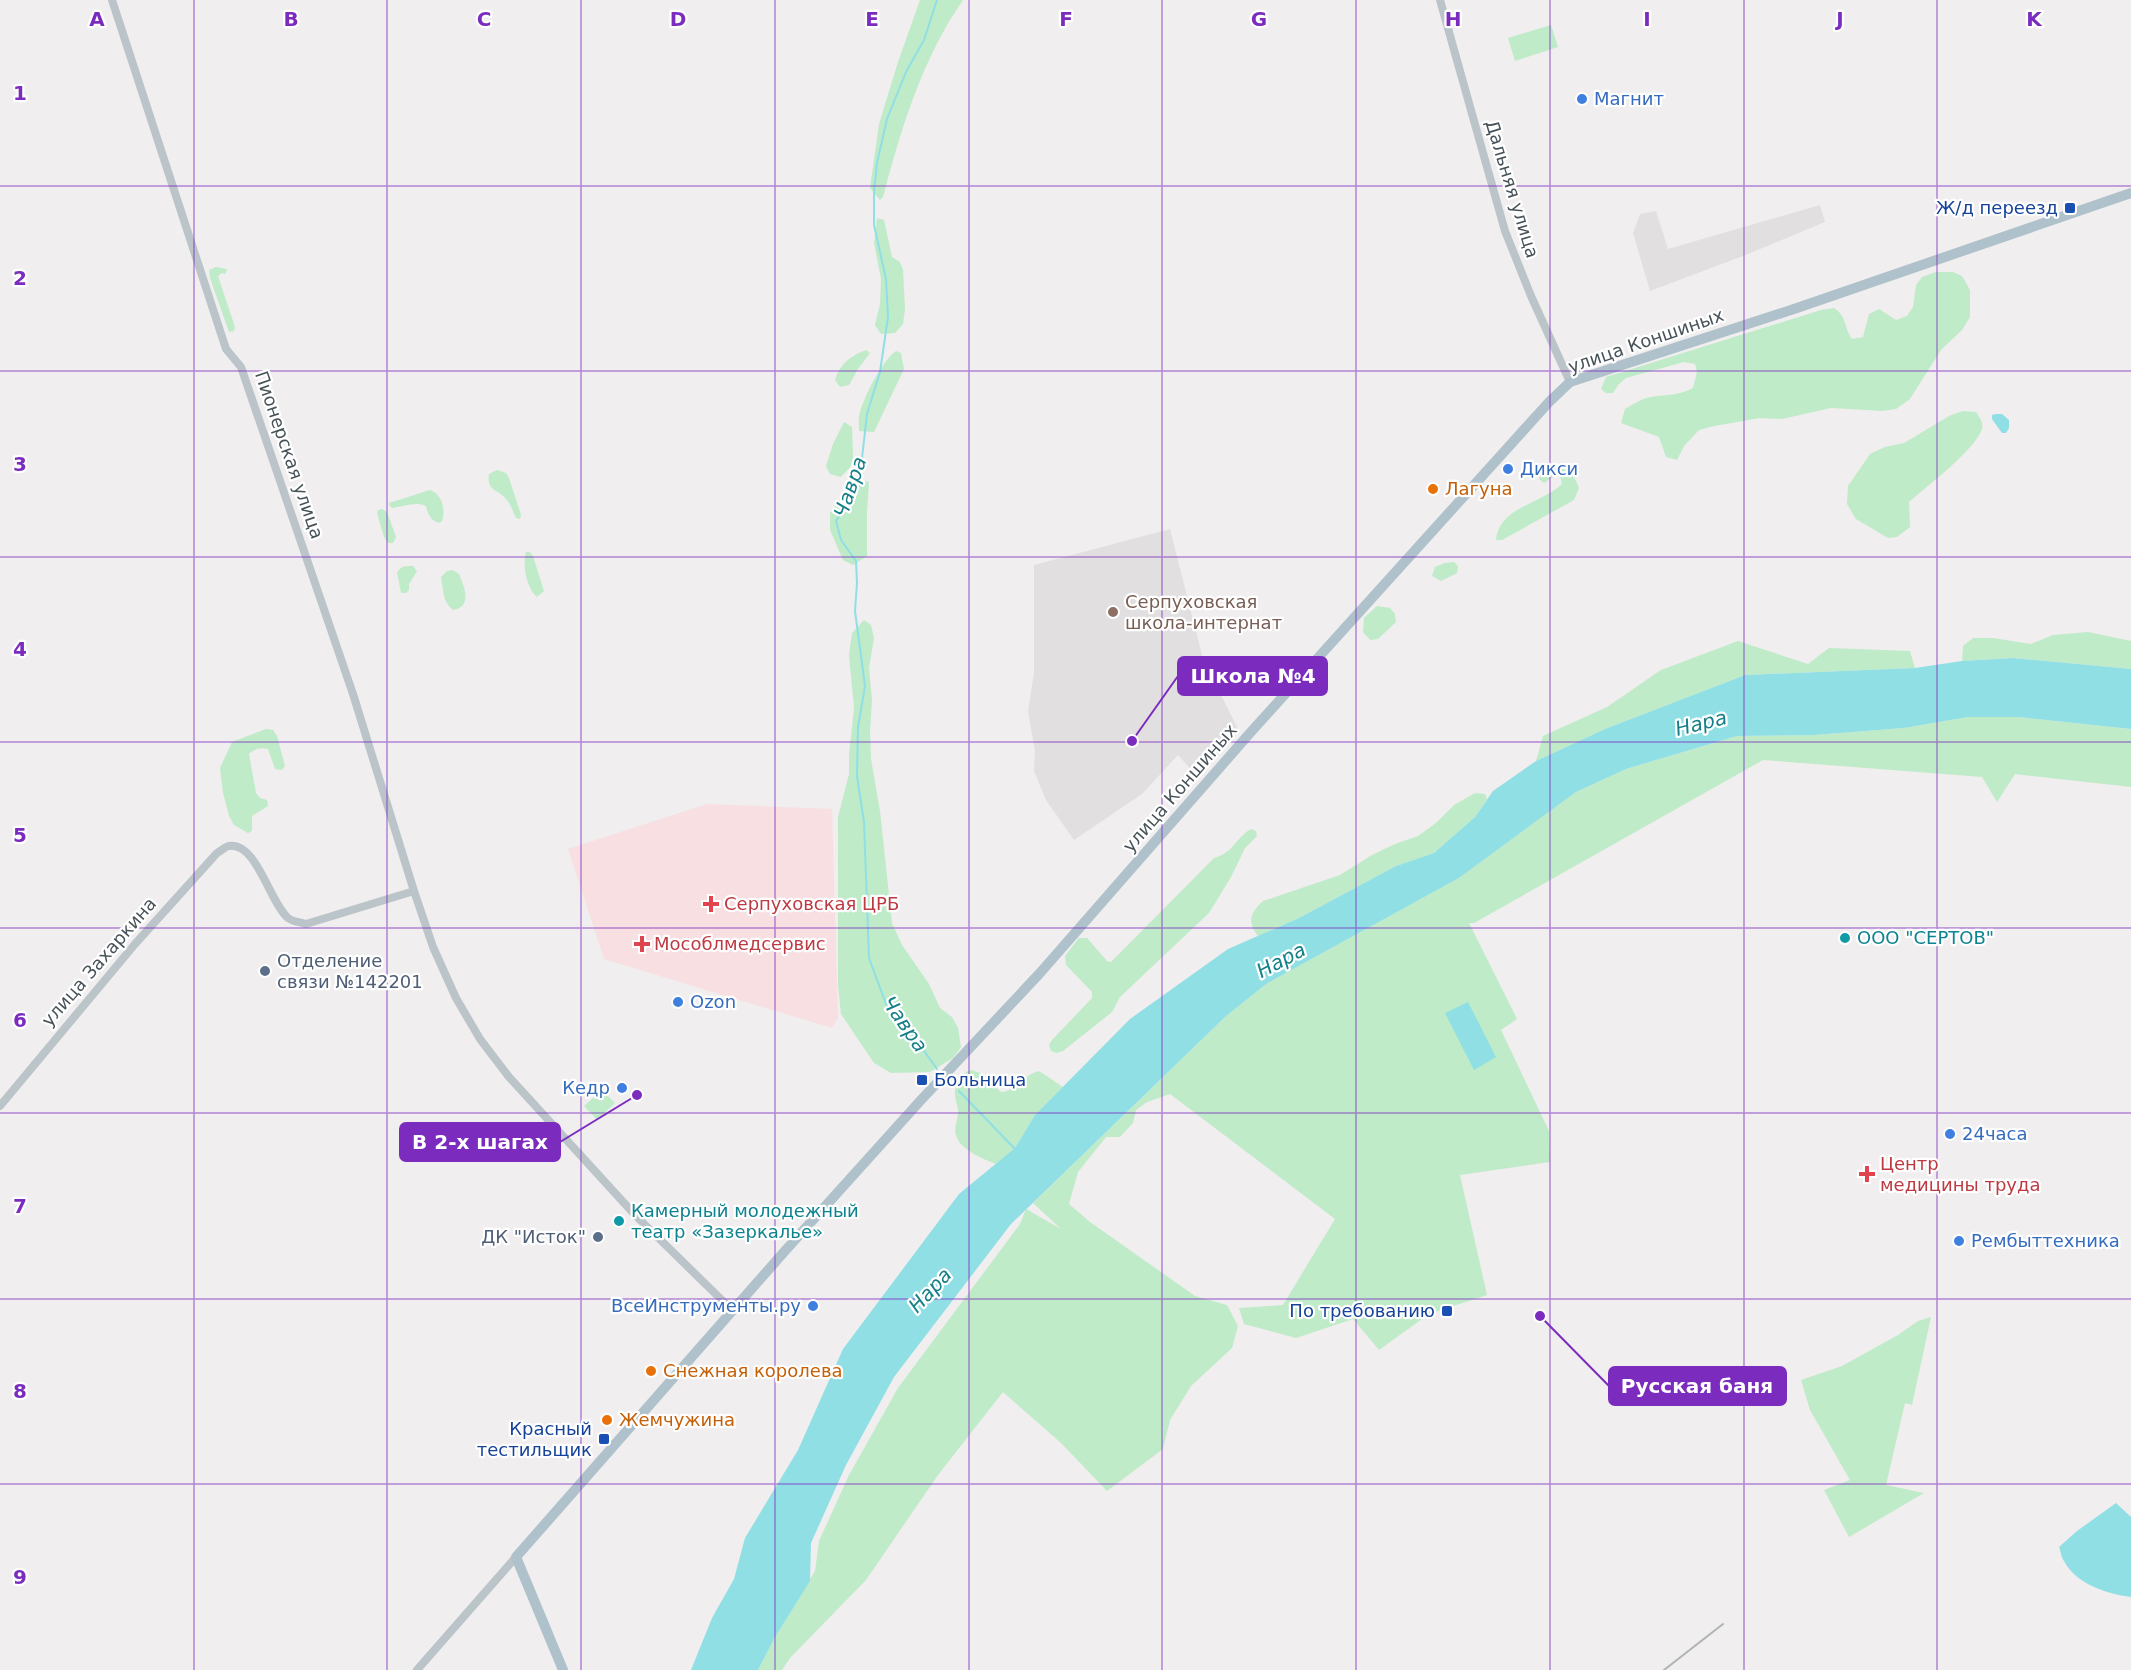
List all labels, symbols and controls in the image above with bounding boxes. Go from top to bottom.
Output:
text: A [89,7,105,31]
text: B [283,7,299,31]
text: C [477,7,491,31]
text: D [670,7,686,31]
text: E [865,7,879,31]
text: F [1059,7,1073,31]
text: G [1251,7,1267,31]
text: H [1445,7,1461,31]
text: I [1643,7,1651,31]
text: J [1834,7,1844,31]
text: K [2026,7,2043,31]
text: 1 [13,81,27,105]
place label: Магнит [1594,88,1664,109]
marker: Магнит [1575,92,1589,106]
street label: Дальняя улица [1481,117,1543,261]
place label: Ж/д переезд [1936,197,2058,218]
marker: Ж/д переезд [2063,201,2077,215]
text: 2 [13,266,27,290]
street label: улица Коншиных [1565,304,1727,377]
street label: Пионерская улица [251,368,328,541]
text: 3 [13,452,27,476]
water label: Чавра [828,453,872,521]
place label: Дикси [1520,458,1578,479]
marker: Дикси [1501,462,1515,476]
place label: Лагуна [1445,478,1512,499]
marker: Лагуна [1426,482,1440,496]
place label: Серпуховская школа-интернат [1125,591,1282,633]
marker: Серпуховская школа-интернат [1106,605,1120,619]
text: 4 [13,637,27,661]
callout: Школа №4 [1178,657,1327,695]
text: Школа №4 [1190,664,1316,688]
water label: Нара [1673,705,1729,741]
street label: улица Коншиных [1118,719,1241,856]
text: 5 [13,823,27,847]
street label: улица Захаркина [37,893,160,1030]
place label: Серпуховская ЦРБ [724,893,899,914]
marker: Серпуховская ЦРБ [702,895,720,913]
place label: ООО "СЕРТОВ" [1857,927,1994,948]
marker: ООО "СЕРТОВ" [1838,931,1852,945]
place label: Мособлмедсервис [654,933,826,954]
marker: Мособлмедсервис [635,937,649,951]
water label: Нара [1252,937,1310,983]
place label: Отделение связи №142201 [277,950,423,992]
marker: Отделение связи №142201 [258,964,272,978]
place label: Ozon [690,991,736,1012]
water label: Чавра [877,991,933,1057]
marker: Ozon [671,995,685,1009]
text: 6 [13,1008,27,1032]
place label: Больница [934,1069,1026,1090]
marker: Больница [915,1073,929,1087]
place label: Кедр [562,1077,610,1098]
marker: Кедр [615,1081,629,1095]
callout: В 2-х шагах [400,1123,560,1161]
place label: 24часа [1962,1123,2028,1144]
marker: 24часа [1943,1127,1957,1141]
text: В 2-х шагах [412,1130,548,1154]
place label: Центр медицины труда [1880,1153,2041,1195]
marker: Центр медицины труда [1858,1165,1876,1183]
text: 7 [13,1194,27,1218]
place label: Камерный молодежный театр «Зазеркалье» [631,1200,859,1242]
marker: Камерный молодежный театр «Зазеркалье» [612,1214,626,1228]
place label: ДК "Исток" [481,1226,586,1247]
marker: ДК "Исток" [591,1230,605,1244]
place label: Рембыттехника [1971,1230,2120,1251]
marker: Рембыттехника [1952,1234,1966,1248]
water label: Нара [903,1263,957,1317]
place label: ВсеИнструменты.ру [611,1295,801,1316]
marker: ВсеИнструменты.ру [806,1299,820,1313]
place label: По требованию [1289,1300,1435,1321]
marker: По требованию [1440,1304,1454,1318]
place label: Снежная королева [663,1360,843,1381]
marker: Снежная королева [644,1364,658,1378]
callout: Русская баня [1609,1367,1786,1405]
text: Русская баня [1621,1374,1773,1398]
text: 8 [13,1379,27,1403]
place label: Жемчужина [619,1409,735,1430]
marker: Жемчужина [600,1413,614,1427]
place label: Красный тестильщик [477,1418,592,1460]
marker: Красный тестильщик [597,1432,611,1446]
text: 9 [13,1565,27,1589]

